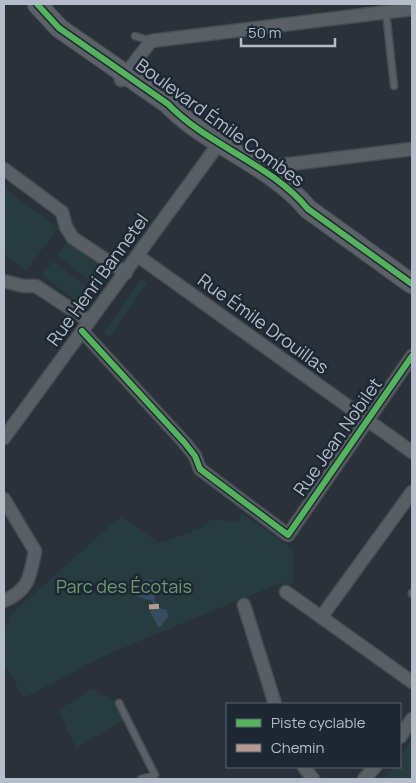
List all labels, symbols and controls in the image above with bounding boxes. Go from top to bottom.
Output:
scale bar [241,15,335,47]
text: 50 m [248,22,282,43]
street label: Boulevard Émile Combes [131,53,310,192]
street label: Rue Henri Bannetel [41,208,153,350]
street label: Rue Émile Drouillas [193,268,334,379]
street label: Rue Jean Nobilet [288,373,387,500]
park label: Parc des Écotais [56,574,192,598]
legend [226,703,401,768]
text: Piste cyclable [271,712,366,733]
text: Chemin [271,737,324,758]

